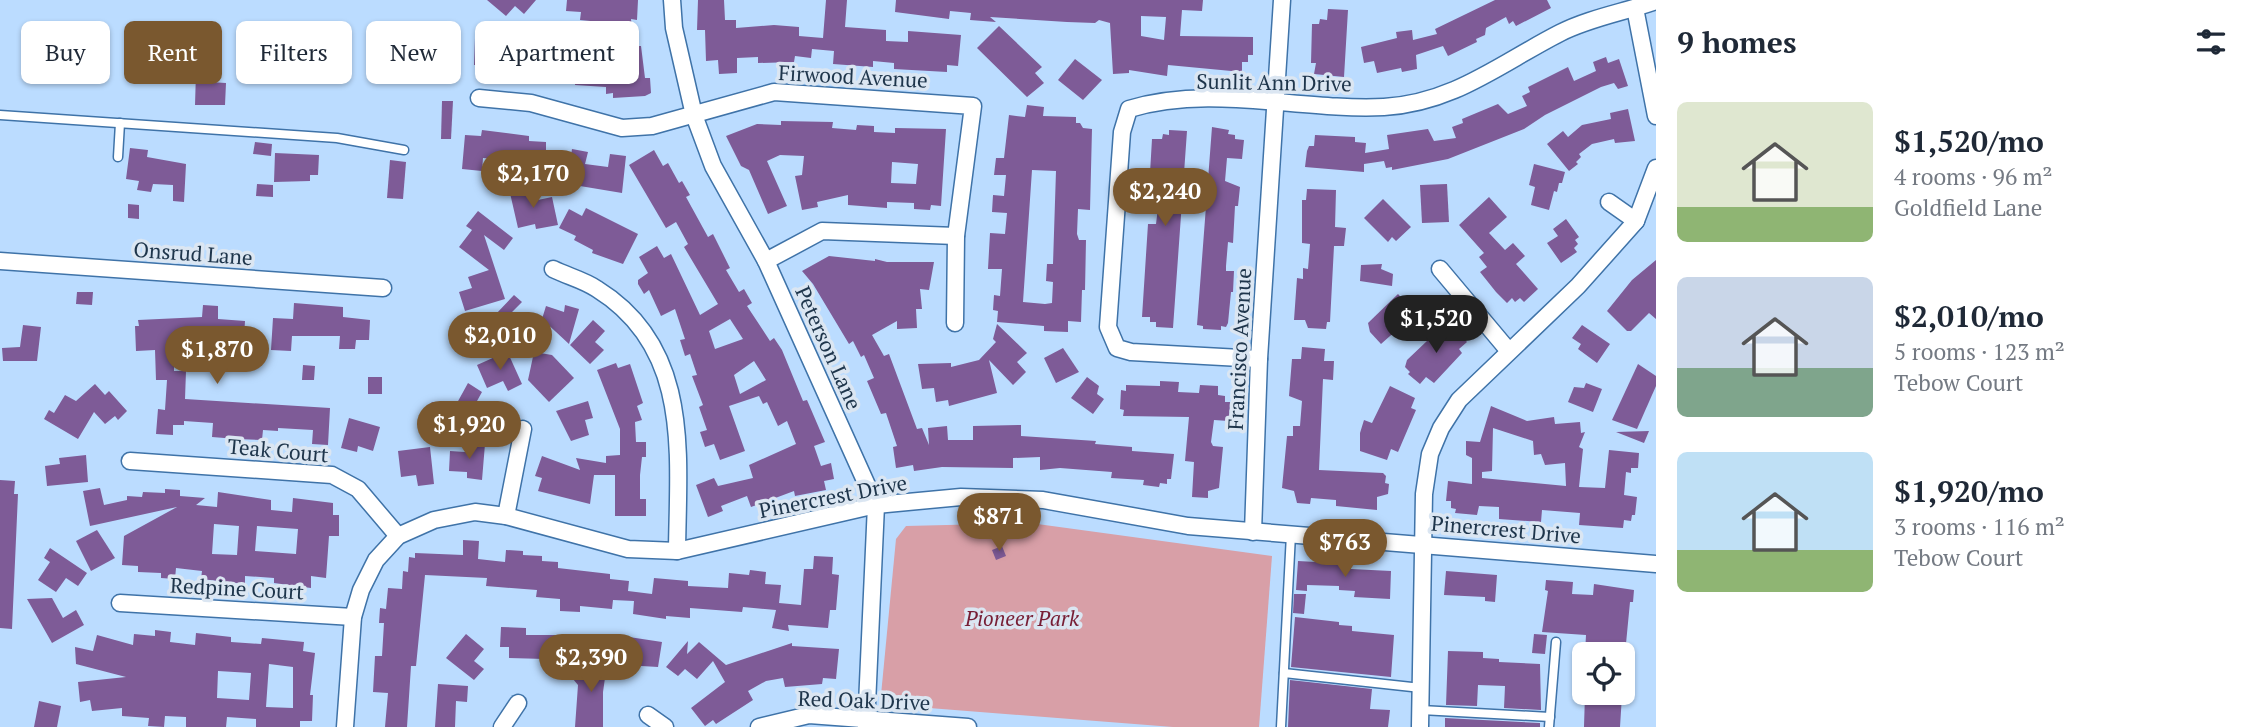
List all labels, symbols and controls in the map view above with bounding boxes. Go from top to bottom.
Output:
chip: Buy [21,21,110,84]
chip: Rent [124,21,222,84]
chip: Filters [236,21,352,84]
chip: New [366,21,461,84]
chip: Apartment [475,21,639,84]
text: 9 homes [1677,22,1796,62]
icon: filters [2192,23,2230,61]
street label: Firwood Avenue [778,58,928,94]
street label: Sunlit Ann Drive [1196,67,1352,97]
text: $1,520/mo [1894,121,2044,161]
icon: home [1733,130,1817,214]
pin: $2,170 [476,150,590,210]
text: $2,170 [497,157,569,188]
text: 4 rooms · 96 m² [1894,161,2053,192]
pin: $2,240 [1108,168,1222,228]
text: $2,240 [1129,175,1201,206]
text: Goldfield Lane [1894,192,2042,223]
street label: Onsrud Lane [133,235,253,271]
street label: Francisco Avenue [1221,267,1257,431]
street label: Peterson Lane [789,281,869,414]
pin: $1,520 [1379,296,1493,355]
text: $2,010/mo [1894,296,2044,336]
text: $1,520 [1400,302,1472,333]
icon: home [1733,305,1817,389]
pin: $2,010 [443,312,557,372]
text: $2,010 [464,319,536,350]
pin: $1,870 [160,326,274,386]
text: $1,870 [181,333,253,364]
text: 5 rooms · 123 m² [1894,336,2065,367]
text: Tebow Court [1894,367,2023,398]
pin: $1,920 [412,402,526,461]
text: $1,920 [433,408,505,439]
street label: Teak Court [226,432,330,468]
street label: Pinercrest Drive [756,468,909,524]
text: $1,920/mo [1894,471,2044,511]
icon: home [1733,480,1817,564]
pin: $871 [958,494,1040,553]
text: $871 [973,500,1025,531]
street label: Pinercrest Drive [1430,509,1582,550]
text: 3 rooms · 116 m² [1894,511,2065,542]
pin: $763 [1304,520,1386,579]
text: $763 [1319,526,1371,557]
text: Tebow Court [1894,542,2023,573]
street label: Redpine Court [169,571,305,606]
park label: Pioneer Park [964,604,1080,632]
pin: $2,390 [534,634,648,694]
text: $2,390 [555,641,627,672]
map controls [1572,642,1635,705]
button: locate [1572,642,1635,705]
street label: Red Oak Drive [797,684,931,716]

